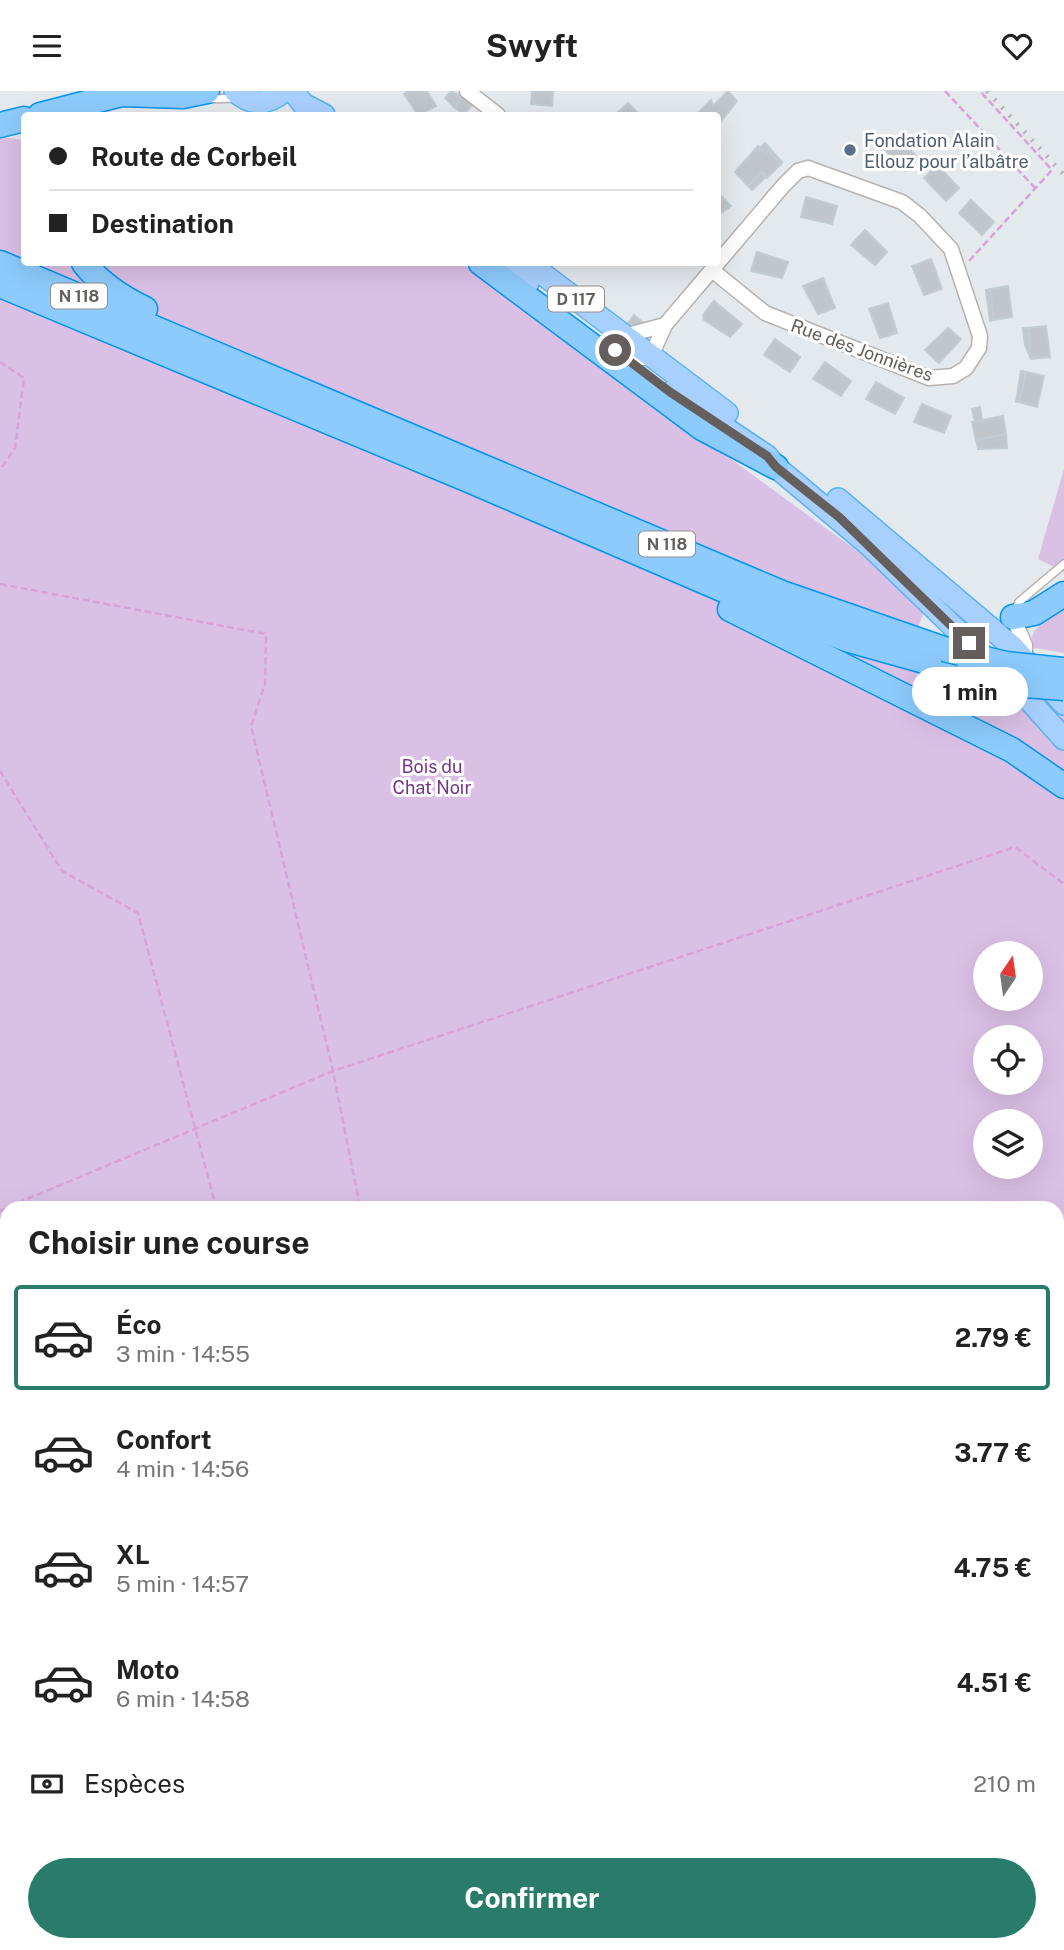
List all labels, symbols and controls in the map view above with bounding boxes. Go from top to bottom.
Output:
icon: menu [28,27,66,65]
text: Swyft [486,27,578,64]
icon: heart [998,27,1036,65]
place label: Fondation Alain Ellouz pour l’albâtre [864,130,1029,172]
text: Route de Corbeil [91,141,297,172]
marker: Fondation Alain Ellouz pour l’albâtre [842,142,858,158]
text: Destination [91,208,234,239]
road number: N 118 [51,283,107,309]
road number: D 117 [548,287,604,311]
street label: Rue des Jonnières [788,315,936,385]
route start [599,334,631,366]
road number: N 118 [639,531,695,557]
route end [953,627,985,659]
callout: 1 min [911,667,1027,717]
text: 1 min [942,678,998,705]
park label: Bois du Chat Noir [393,756,471,798]
north arrow [973,941,1043,1011]
map controls [973,941,1043,1179]
button: locate [973,1025,1043,1095]
button: layers [973,1109,1043,1179]
text: Choisir une course [28,1224,310,1261]
icon: car [32,1306,95,1369]
text: Éco [116,1309,162,1340]
text: 2.79 € [955,1322,1032,1353]
text: 3 min · 14:55 [116,1340,250,1367]
icon: car [32,1421,95,1484]
text: Confort [116,1424,212,1455]
text: 3.77 € [954,1437,1032,1468]
text: 4 min · 14:56 [116,1455,249,1482]
icon: car [32,1536,95,1599]
text: XL [116,1539,150,1570]
text: 4.75 € [953,1552,1032,1583]
text: 5 min · 14:57 [116,1570,249,1597]
icon: car [32,1651,95,1714]
text: Moto [116,1654,179,1685]
text: 4.51 € [956,1667,1032,1698]
text: 6 min · 14:58 [116,1685,250,1712]
icon: cash [28,1765,66,1803]
text: Espèces [84,1768,185,1799]
text: 210 m [973,1770,1036,1797]
button: Confirmer [28,1858,1036,1938]

